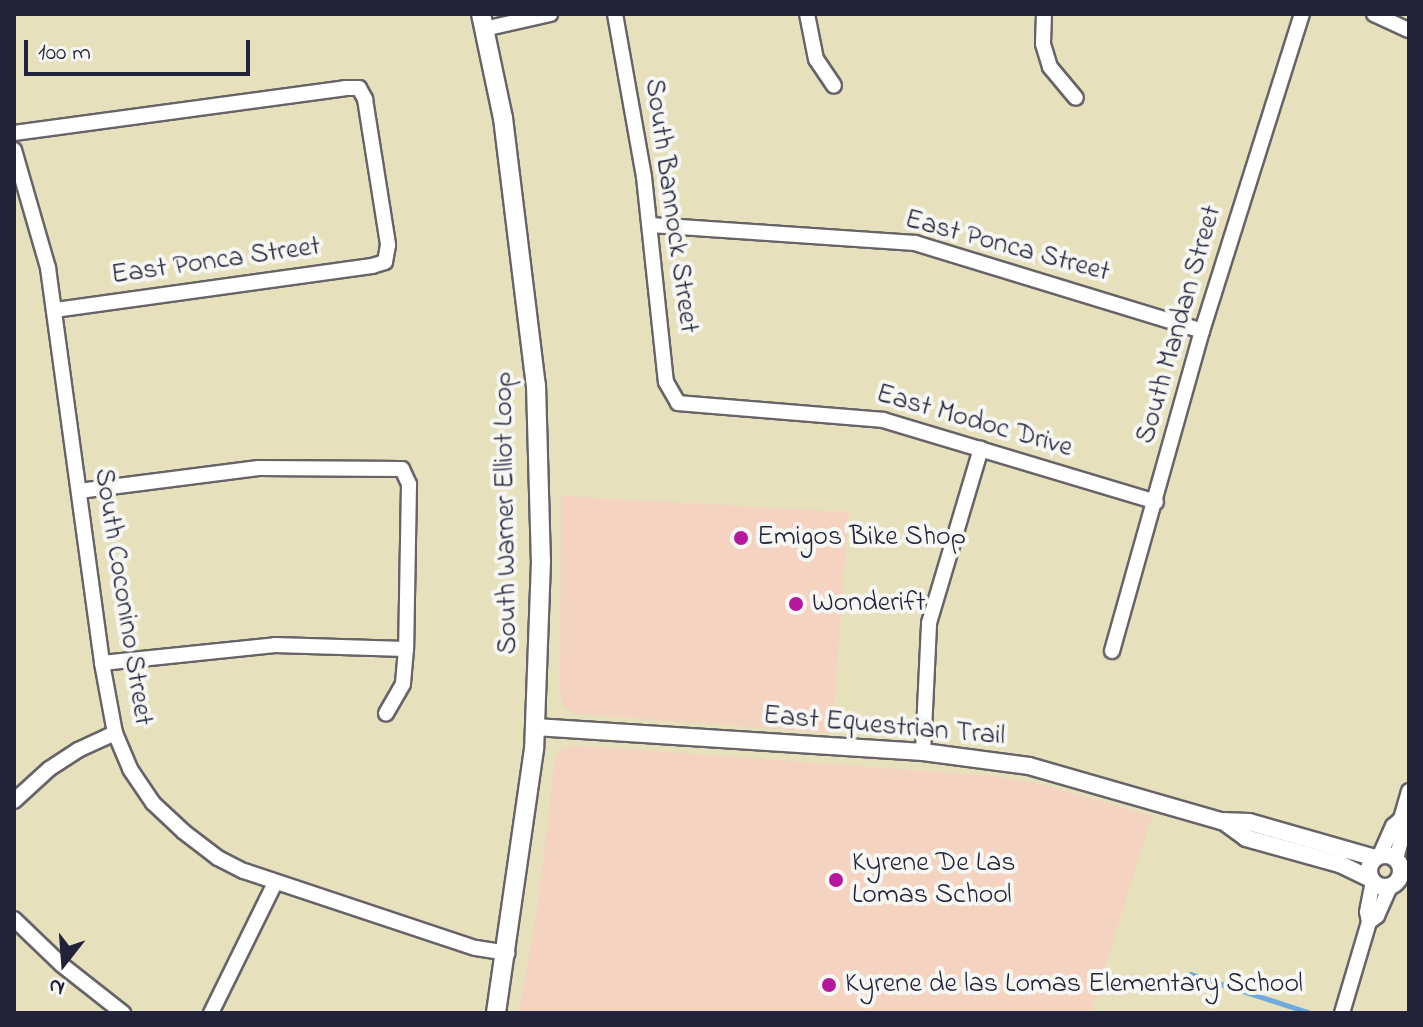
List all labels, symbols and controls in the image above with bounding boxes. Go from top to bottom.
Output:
scale bar [28,24,254,74]
text: 100 m [38,36,91,71]
street label: South Bannock Street [636,77,704,335]
street label: South Mandan Street [1130,202,1230,448]
street label: East Ponca Street [901,203,1113,291]
street label: East Ponca Street [109,231,323,293]
street label: South Warner Elliot Loop [488,371,526,655]
street label: East Modoc Drive [872,378,1076,466]
street label: South Coconino Street [85,466,159,728]
place label: Emigos Bike Shop [757,521,966,555]
marker: Emigos Bike Shop [732,529,750,547]
place label: Wonderift [812,587,925,621]
marker: Wonderift [787,595,805,613]
street label: East Equestrian Trail [762,700,1006,754]
place label: Kyrene De Las Lomas School [852,847,1016,913]
marker: Kyrene De Las Lomas School [827,871,845,889]
north arrow [24,923,104,1003]
text: N [45,968,69,1003]
place label: Kyrene de las Lomas Elementary School [845,968,1303,1002]
marker: Kyrene de las Lomas Elementary School [820,976,838,994]

